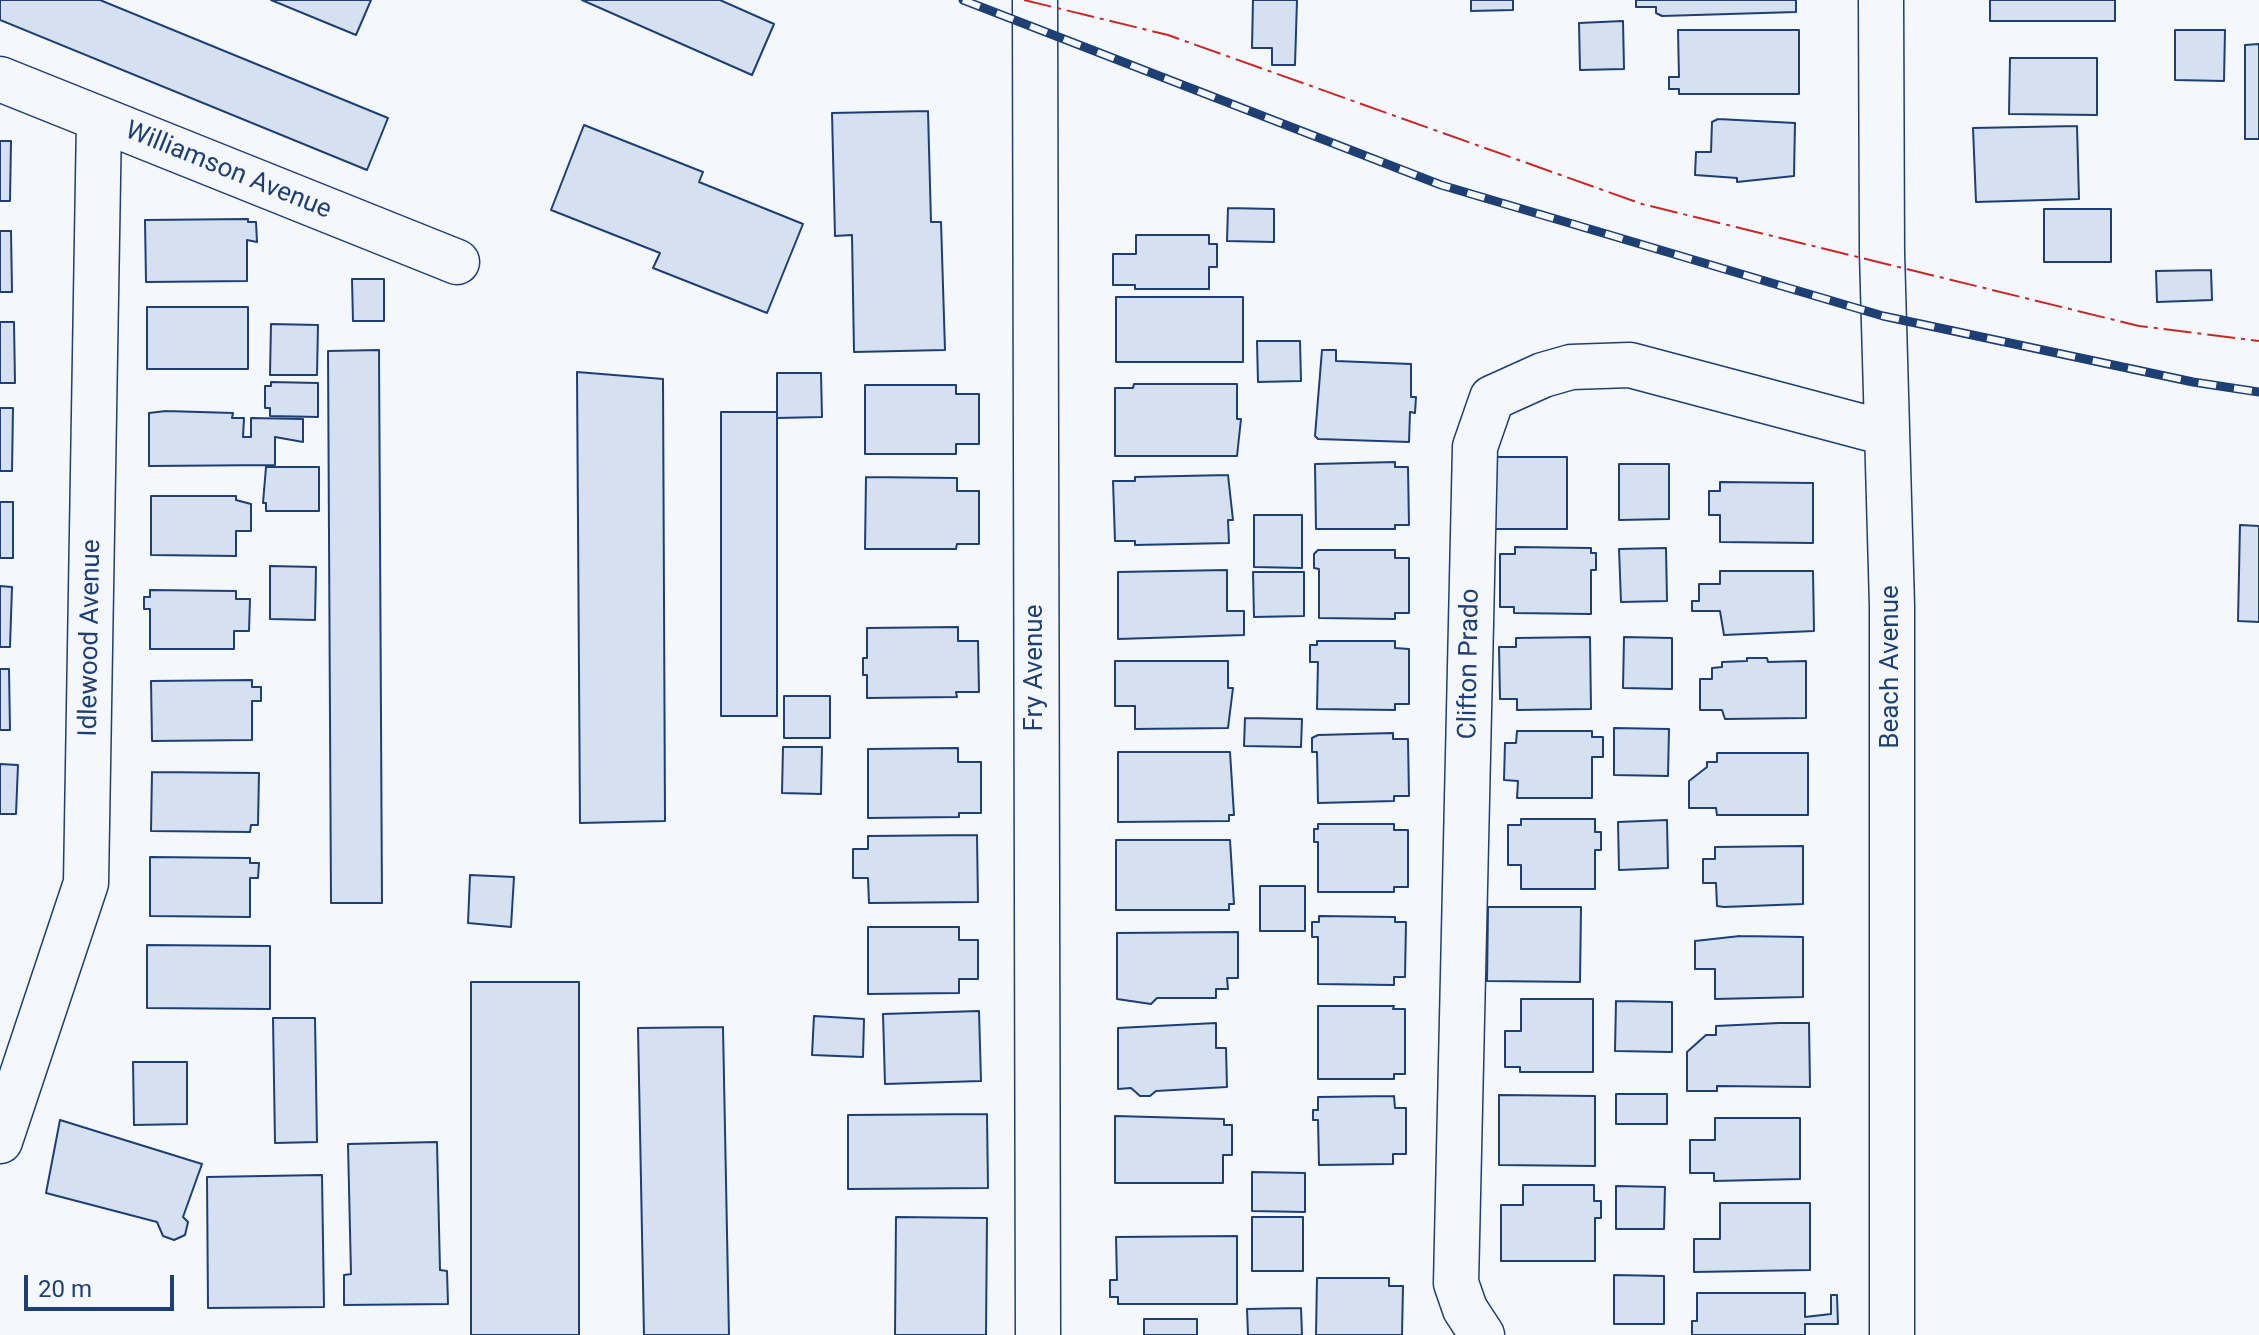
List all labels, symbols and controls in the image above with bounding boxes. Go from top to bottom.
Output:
street label: Williamson Avenue [120,115,336,227]
street label: Idlewood Avenue [74,539,108,737]
street label: Beach Avenue [1875,585,1907,749]
street label: Clifton Prado [1453,588,1487,740]
street label: Fry Avenue [1019,605,1051,731]
scale bar [28,1259,178,1309]
text: 20 m [38,1275,92,1303]

